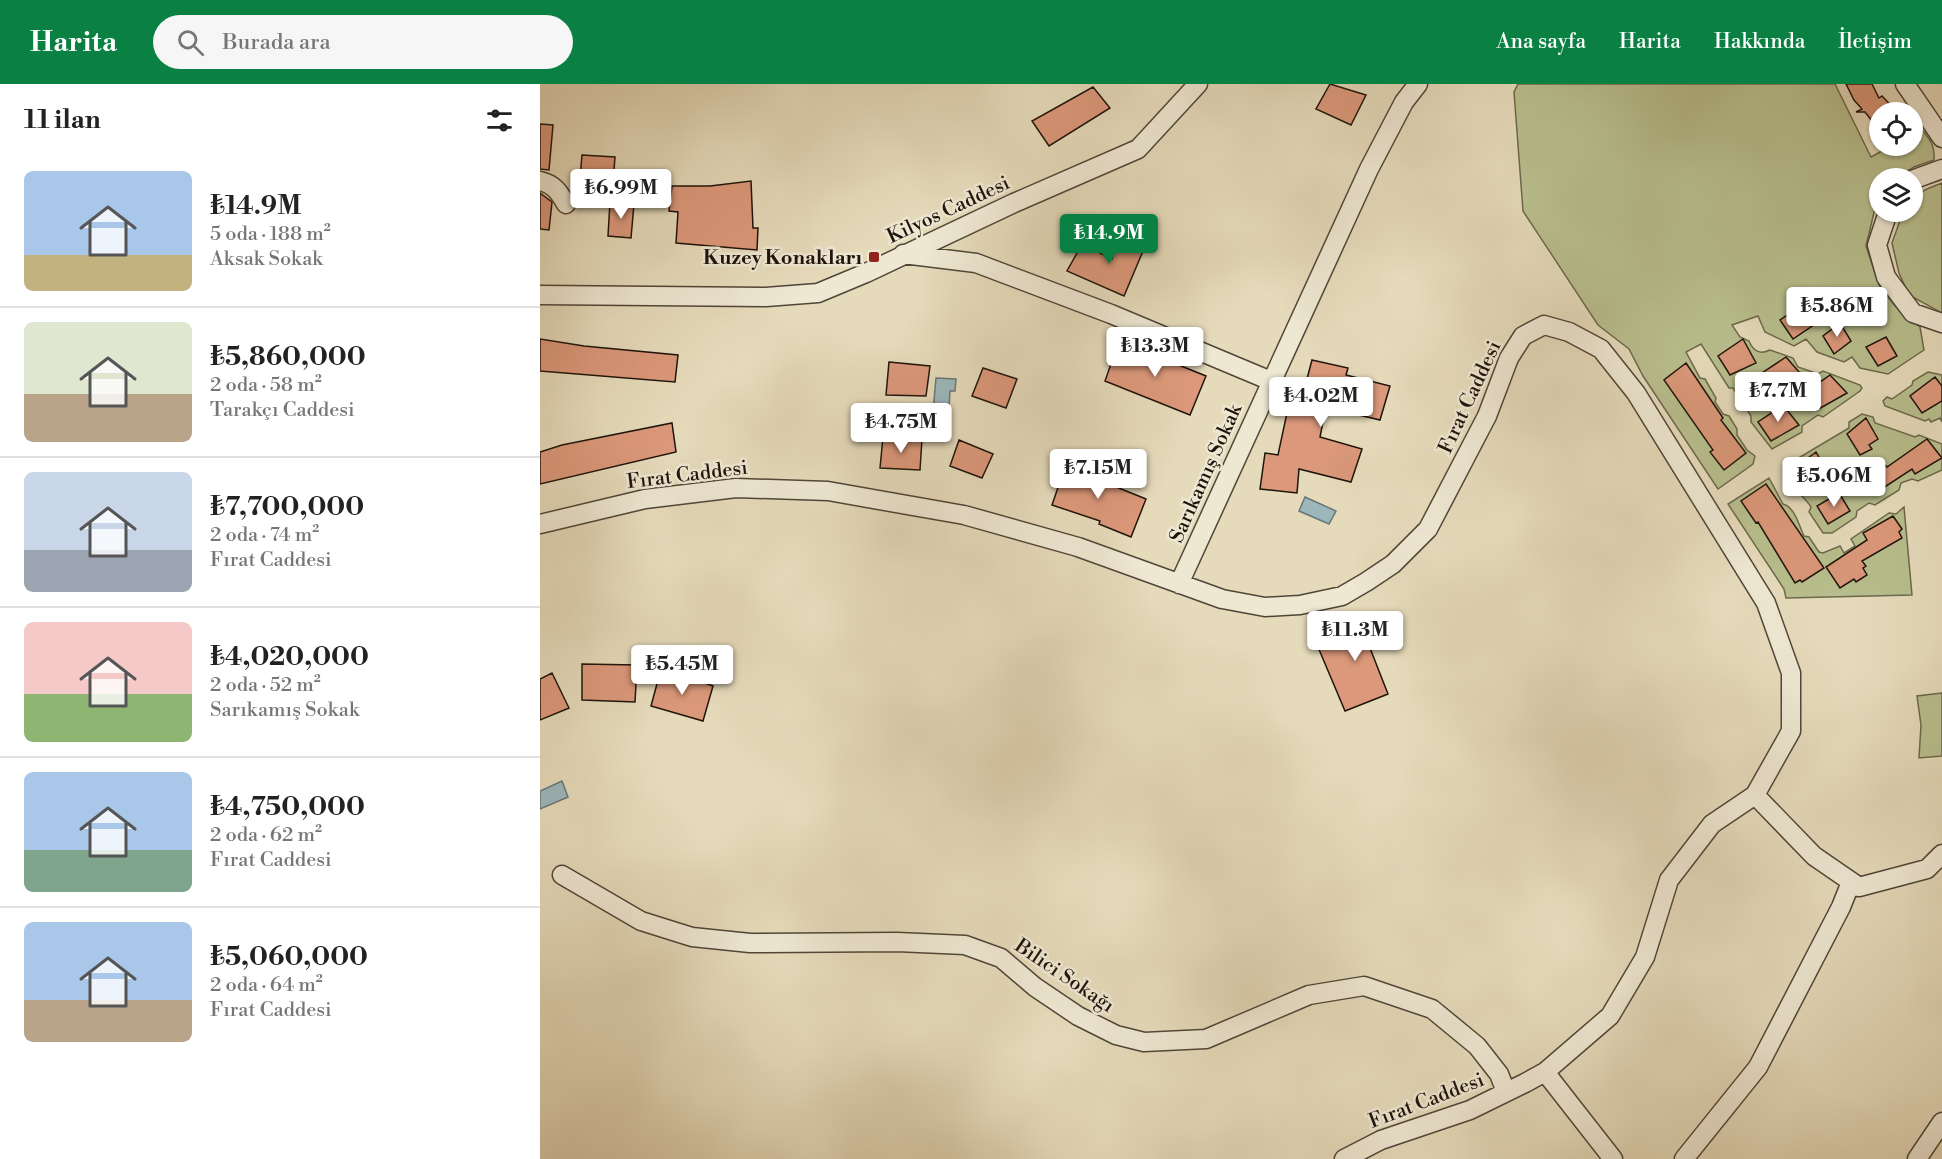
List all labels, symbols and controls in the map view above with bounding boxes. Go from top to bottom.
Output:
search box [153,15,573,69]
text: Harita [30,25,117,60]
icon: search [174,26,207,59]
text: Burada ara [222,29,331,56]
text: Ana sayfa [1496,29,1586,55]
text: Harita [1619,29,1681,55]
text: Hakkında [1714,29,1805,55]
text: İletişim [1838,29,1912,55]
map controls [1869,102,1923,222]
button: locate [1869,102,1923,156]
text: 11 ilan [24,104,101,136]
icon: filters [483,104,516,137]
button: layers [1869,168,1923,222]
pin: ₺6.99M [572,169,670,220]
street label: Kilyos Caddesi [883,171,1014,250]
text: ₺6.99M [584,176,658,201]
text: ₺14.9M [210,190,301,222]
icon: home [72,195,144,267]
pin: ₺14.9M [1060,214,1158,265]
text: ₺14.9M [1074,221,1144,246]
text: 5 oda · 188 m² [210,222,331,247]
place label: Kuzey Konakları [703,246,863,271]
text: Aksak Sokak [210,247,323,272]
marker: Kuzey Konakları [867,250,881,264]
pin: ₺5.86M [1788,287,1886,338]
text: ₺5.86M [1800,294,1874,319]
pin: ₺13.3M [1106,327,1204,378]
text: ₺13.3M [1120,334,1190,359]
street label: Fırat Caddesi [1433,337,1508,458]
text: ₺5,860,000 [210,341,366,373]
icon: home [72,346,144,418]
pin: ₺7.7M [1736,372,1820,423]
text: 2 oda · 58 m² [210,373,322,398]
pin: ₺4.02M [1272,377,1370,428]
text: ₺7.7M [1749,379,1807,404]
text: ₺4.02M [1283,384,1359,409]
text: Tarakçı Caddesi [210,398,355,423]
street label: Sarıkamış Sokak [1165,399,1249,547]
pin: ₺4.75M [852,403,950,454]
text: ₺4.75M [865,410,937,435]
pin: ₺7.15M [1049,449,1147,500]
street label: Fırat Caddesi [625,456,749,495]
text: ₺7.15M [1064,456,1132,481]
pin: ₺5.06M [1785,457,1883,508]
text: ₺5.06M [1796,464,1872,489]
text: ₺7,700,000 [210,491,364,523]
icon: home [72,496,144,568]
text: 2 oda · 74 m² [210,523,319,548]
text: Fırat Caddesi [210,548,332,573]
pin: ₺11.3M [1306,611,1404,662]
text: ₺11.3M [1321,618,1389,643]
text: ₺4,020,000 [210,641,369,673]
pin: ₺5.45M [633,645,731,696]
icon: home [72,646,144,718]
text: ₺5.45M [645,652,719,677]
text: 2 oda · 52 m² [210,673,321,698]
text: Sarıkamış Sokak [210,698,359,723]
text: ₺4,750,000 [210,791,365,823]
icon: home [72,796,144,868]
text: 2 oda · 62 m² [210,823,322,848]
text: Fırat Caddesi [210,848,332,873]
street label: Bilici Sokağı [1009,933,1119,1019]
text: ₺5,060,000 [210,941,368,973]
icon: home [72,946,144,1018]
text: 2 oda · 64 m² [210,973,323,998]
text: Fırat Caddesi [210,998,332,1023]
street label: Fırat Caddesi [1365,1068,1488,1135]

